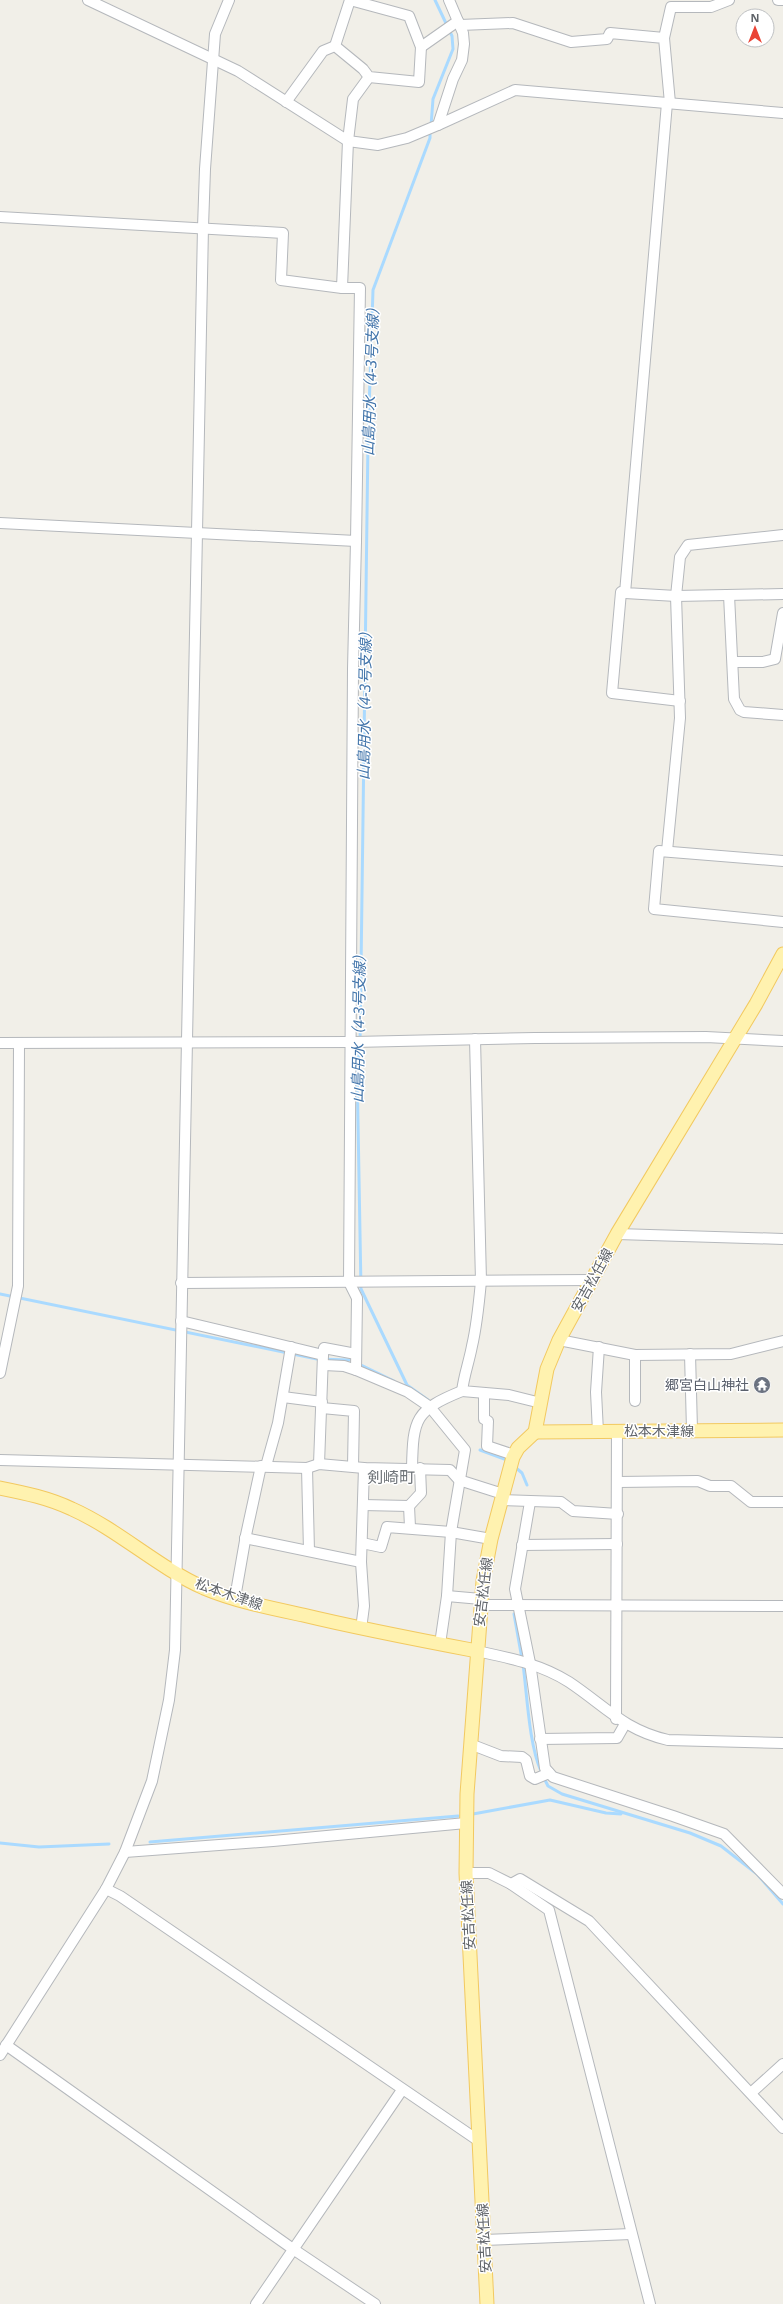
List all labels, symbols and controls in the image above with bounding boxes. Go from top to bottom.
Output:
north arrow [735,8,775,48]
text: N [751,10,759,25]
water label: 山島用水（4-3号支線） [357,300,383,456]
water label: 山島用水（4-3号支線） [353,624,375,780]
water label: 山島用水（4-3号支線） [347,947,369,1103]
street label: 安吉松任線 [566,1245,617,1315]
place label: 郷宮白山神社 [665,1375,749,1394]
temple icon: 郷宮白山神社 [752,1375,772,1395]
street label: 松本木津線 [624,1421,694,1440]
district label: 剣崎町 [367,1466,415,1488]
street label: 安吉松任線 [469,1556,496,1628]
street label: 松本木津線 [193,1573,265,1614]
street label: 安吉松任線 [456,1880,479,1950]
street label: 安吉松任線 [472,2203,495,2273]

